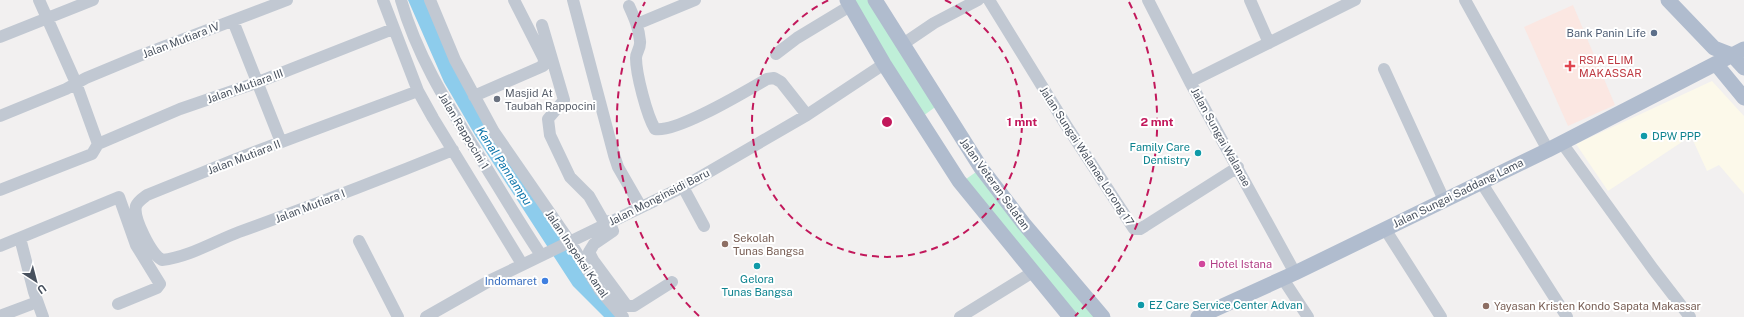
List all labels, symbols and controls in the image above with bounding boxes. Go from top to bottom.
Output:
street label: Jalan Mutiara IV [141,20,222,60]
place label: Bank Panin Life [1567,27,1646,39]
marker: Bank Panin Life [1649,28,1659,38]
place label: RSIA ELIM MAKASSAR [1579,54,1642,79]
marker: RSIA ELIM MAKASSAR [1564,60,1576,72]
street label: Jalan Mutiara III [205,67,285,105]
street label: Jalan Sungai Walanae Lorong 17 [1038,84,1137,228]
street label: Jalan Sungai Walanae [1189,86,1253,188]
place label: Masjid At Taubah Rappocini [505,87,596,112]
street label: Jalan Rappocini 1 [437,91,491,171]
marker: Masjid At Taubah Rappocini [492,94,502,104]
centre of rings [880,115,894,129]
text: 1 mnt [1007,115,1037,129]
text: 2 mnt [1141,115,1173,129]
water label: Kanal Pannampu [473,124,535,208]
place label: DPW PPP [1652,130,1701,142]
marker: DPW PPP [1639,131,1649,141]
street label: Jalan Veteran Selatan [958,136,1032,232]
street label: Jalan Mutiara II [206,138,282,176]
place label: Family Care Dentistry [1130,141,1190,166]
marker: Family Care Dentistry [1193,148,1203,158]
street label: Jalan Sungai Saddang Lama [1391,156,1525,230]
street label: Jalan Monginsidi Baru [607,166,711,228]
street label: Jalan Mutiara I [273,187,347,225]
street label: Jalan Inspeksi Kanal [543,208,611,300]
place label: Sekolah Tunas Bangsa [733,232,804,257]
marker: Sekolah Tunas Bangsa [720,239,730,249]
place label: Hotel Istana [1210,258,1272,270]
marker: Hotel Istana [1197,259,1207,269]
north arrow [16,261,56,301]
marker: Gelora Tunas Bangsa [752,261,762,271]
place label: Gelora Tunas Bangsa [721,273,793,298]
place label: Indomaret [485,275,537,287]
marker: Indomaret [540,276,550,286]
text: U [35,282,49,296]
place label: EZ Care Service Center Advan [1149,299,1303,311]
marker: EZ Care Service Center Advan [1136,300,1146,310]
place label: Yayasan Kristen Kondo Sapata Makassar [1494,300,1701,312]
marker: Yayasan Kristen Kondo Sapata Makassar [1481,301,1491,311]

